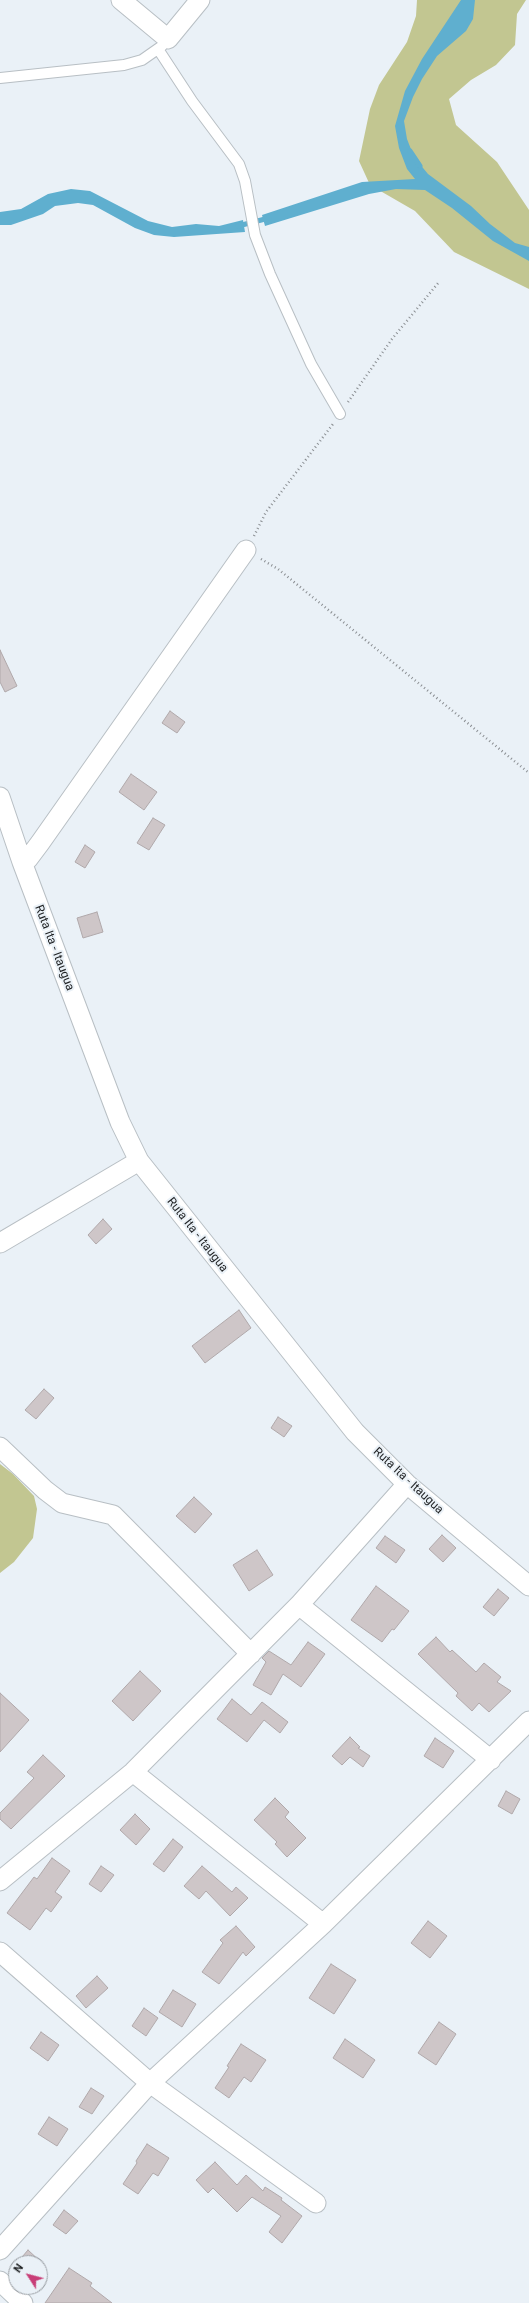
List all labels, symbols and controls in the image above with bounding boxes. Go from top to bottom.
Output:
street label: Ruta Ita - Itaugua [31,903,77,993]
street label: Ruta Ita - Itaugua [163,1195,231,1275]
street label: Ruta Ita - Itaugua [370,1445,446,1517]
north arrow [8,2255,48,2295]
text: N [11,2261,26,2275]

